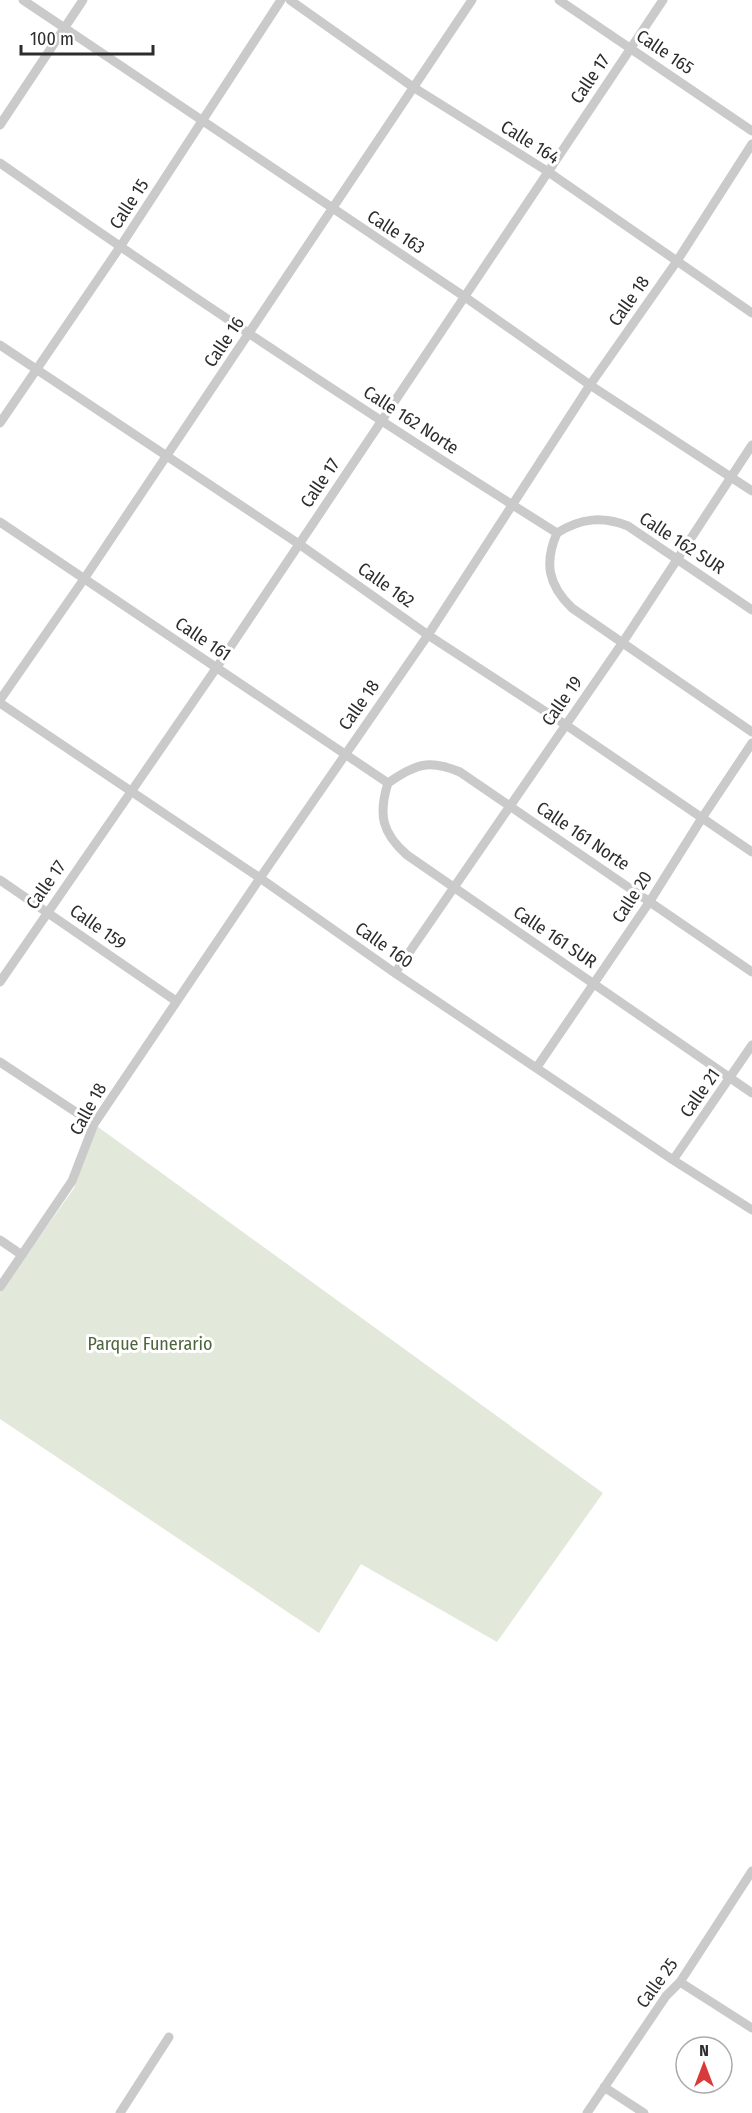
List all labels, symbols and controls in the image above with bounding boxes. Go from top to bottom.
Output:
scale bar [21,18,153,56]
street label: Calle 165 [632,25,698,79]
text: 100 m [30,28,74,50]
street label: Calle 17 [566,50,614,108]
street label: Calle 164 [497,115,564,169]
street label: Calle 15 [105,175,153,233]
street label: Calle 163 [363,205,429,259]
street label: Calle 18 [604,272,654,330]
street label: Calle 16 [199,313,249,371]
street label: Calle 162 Norte [359,381,463,459]
street label: Calle 17 [296,454,344,512]
street label: Calle 162 SUR [635,507,729,579]
street label: Calle 162 [354,558,419,612]
street label: Calle 161 [171,612,235,666]
street label: Calle 19 [537,672,587,730]
street label: Calle 18 [334,676,384,734]
street label: Calle 161 Norte [532,797,634,875]
street label: Calle 17 [21,856,71,914]
street label: Calle 20 [607,867,657,927]
street label: Calle 159 [66,900,130,954]
street label: Calle 161 SUR [509,901,601,973]
street label: Calle 160 [351,917,417,973]
street label: Calle 21 [675,1064,725,1122]
street label: Calle 18 [65,1079,111,1139]
park label: Parque Funerario [87,1333,213,1355]
street label: Calle 25 [632,1954,682,2012]
north arrow [674,2035,734,2095]
text: N [699,2041,709,2060]

